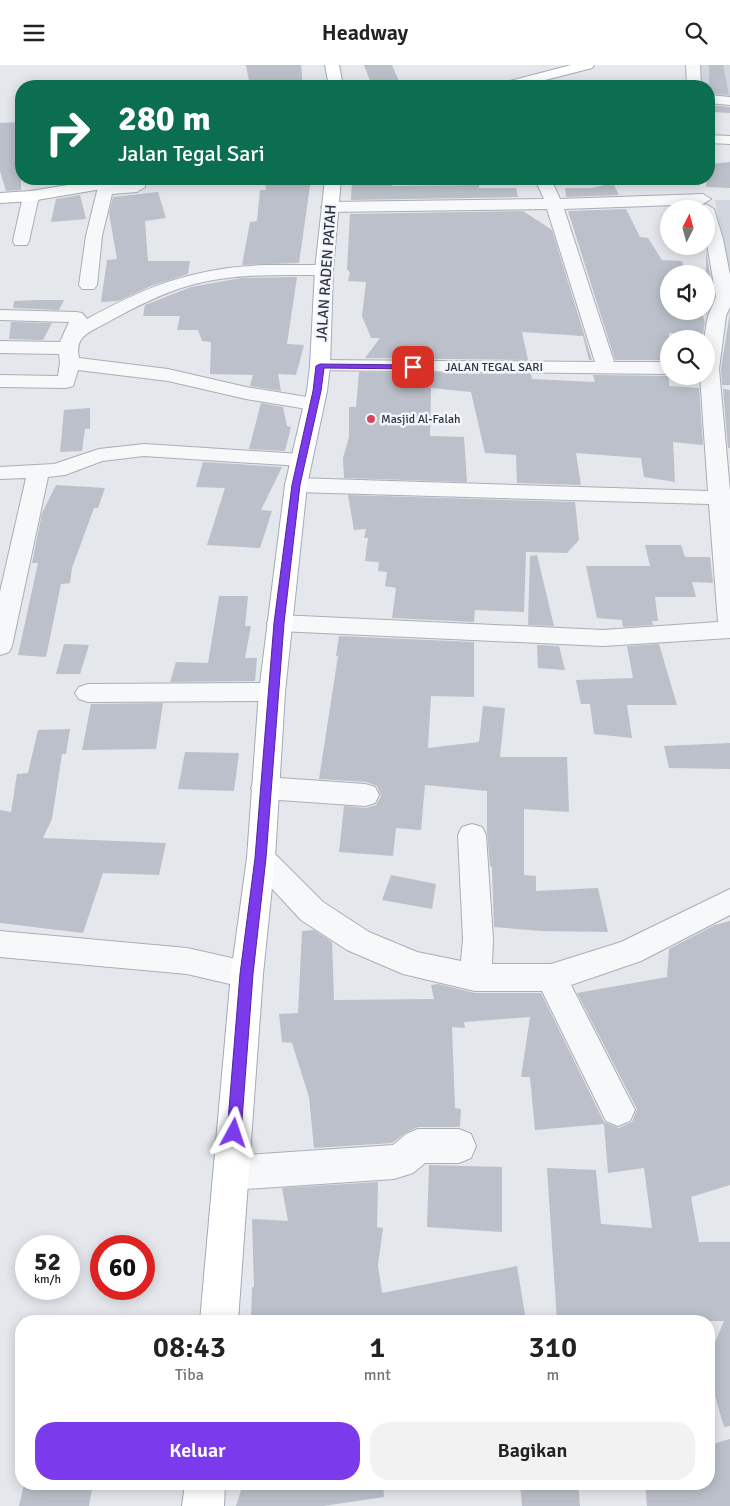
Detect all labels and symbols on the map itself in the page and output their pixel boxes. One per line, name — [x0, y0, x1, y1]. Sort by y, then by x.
north arrow — [660, 200, 715, 255]
street label: JALAN RADEN PATAH — [312, 204, 340, 342]
pin — [392, 346, 434, 388]
street label: JALAN TEGAL SARI — [445, 360, 543, 375]
place label: Masjid Al-Falah — [381, 412, 461, 427]
marker: Masjid Al-Falah — [365, 413, 377, 425]
position arrow — [207, 1106, 259, 1158]
speed limit sign: 60 — [90, 1235, 155, 1300]

